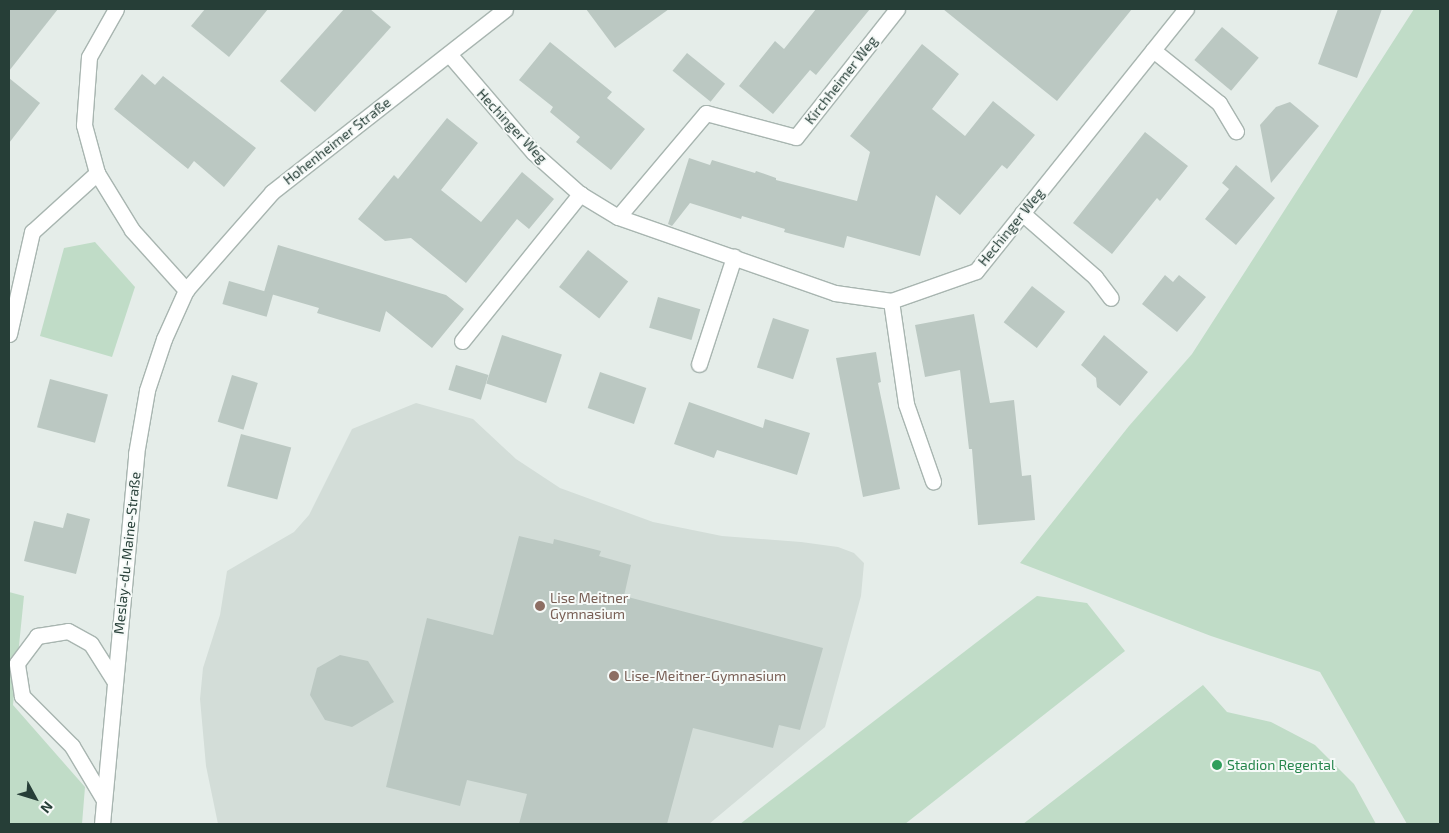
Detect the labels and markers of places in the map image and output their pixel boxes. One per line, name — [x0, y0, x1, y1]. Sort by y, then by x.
place label: Lise Meitner Gymnasium — [550, 590, 628, 622]
marker: Lise Meitner Gymnasium — [534, 600, 546, 612]
place label: Lise-Meitner-Gymnasium — [624, 668, 786, 684]
marker: Lise-Meitner-Gymnasium — [608, 670, 620, 682]
place label: Stadion Regental — [1227, 757, 1335, 773]
marker: Stadion Regental — [1211, 759, 1223, 771]

